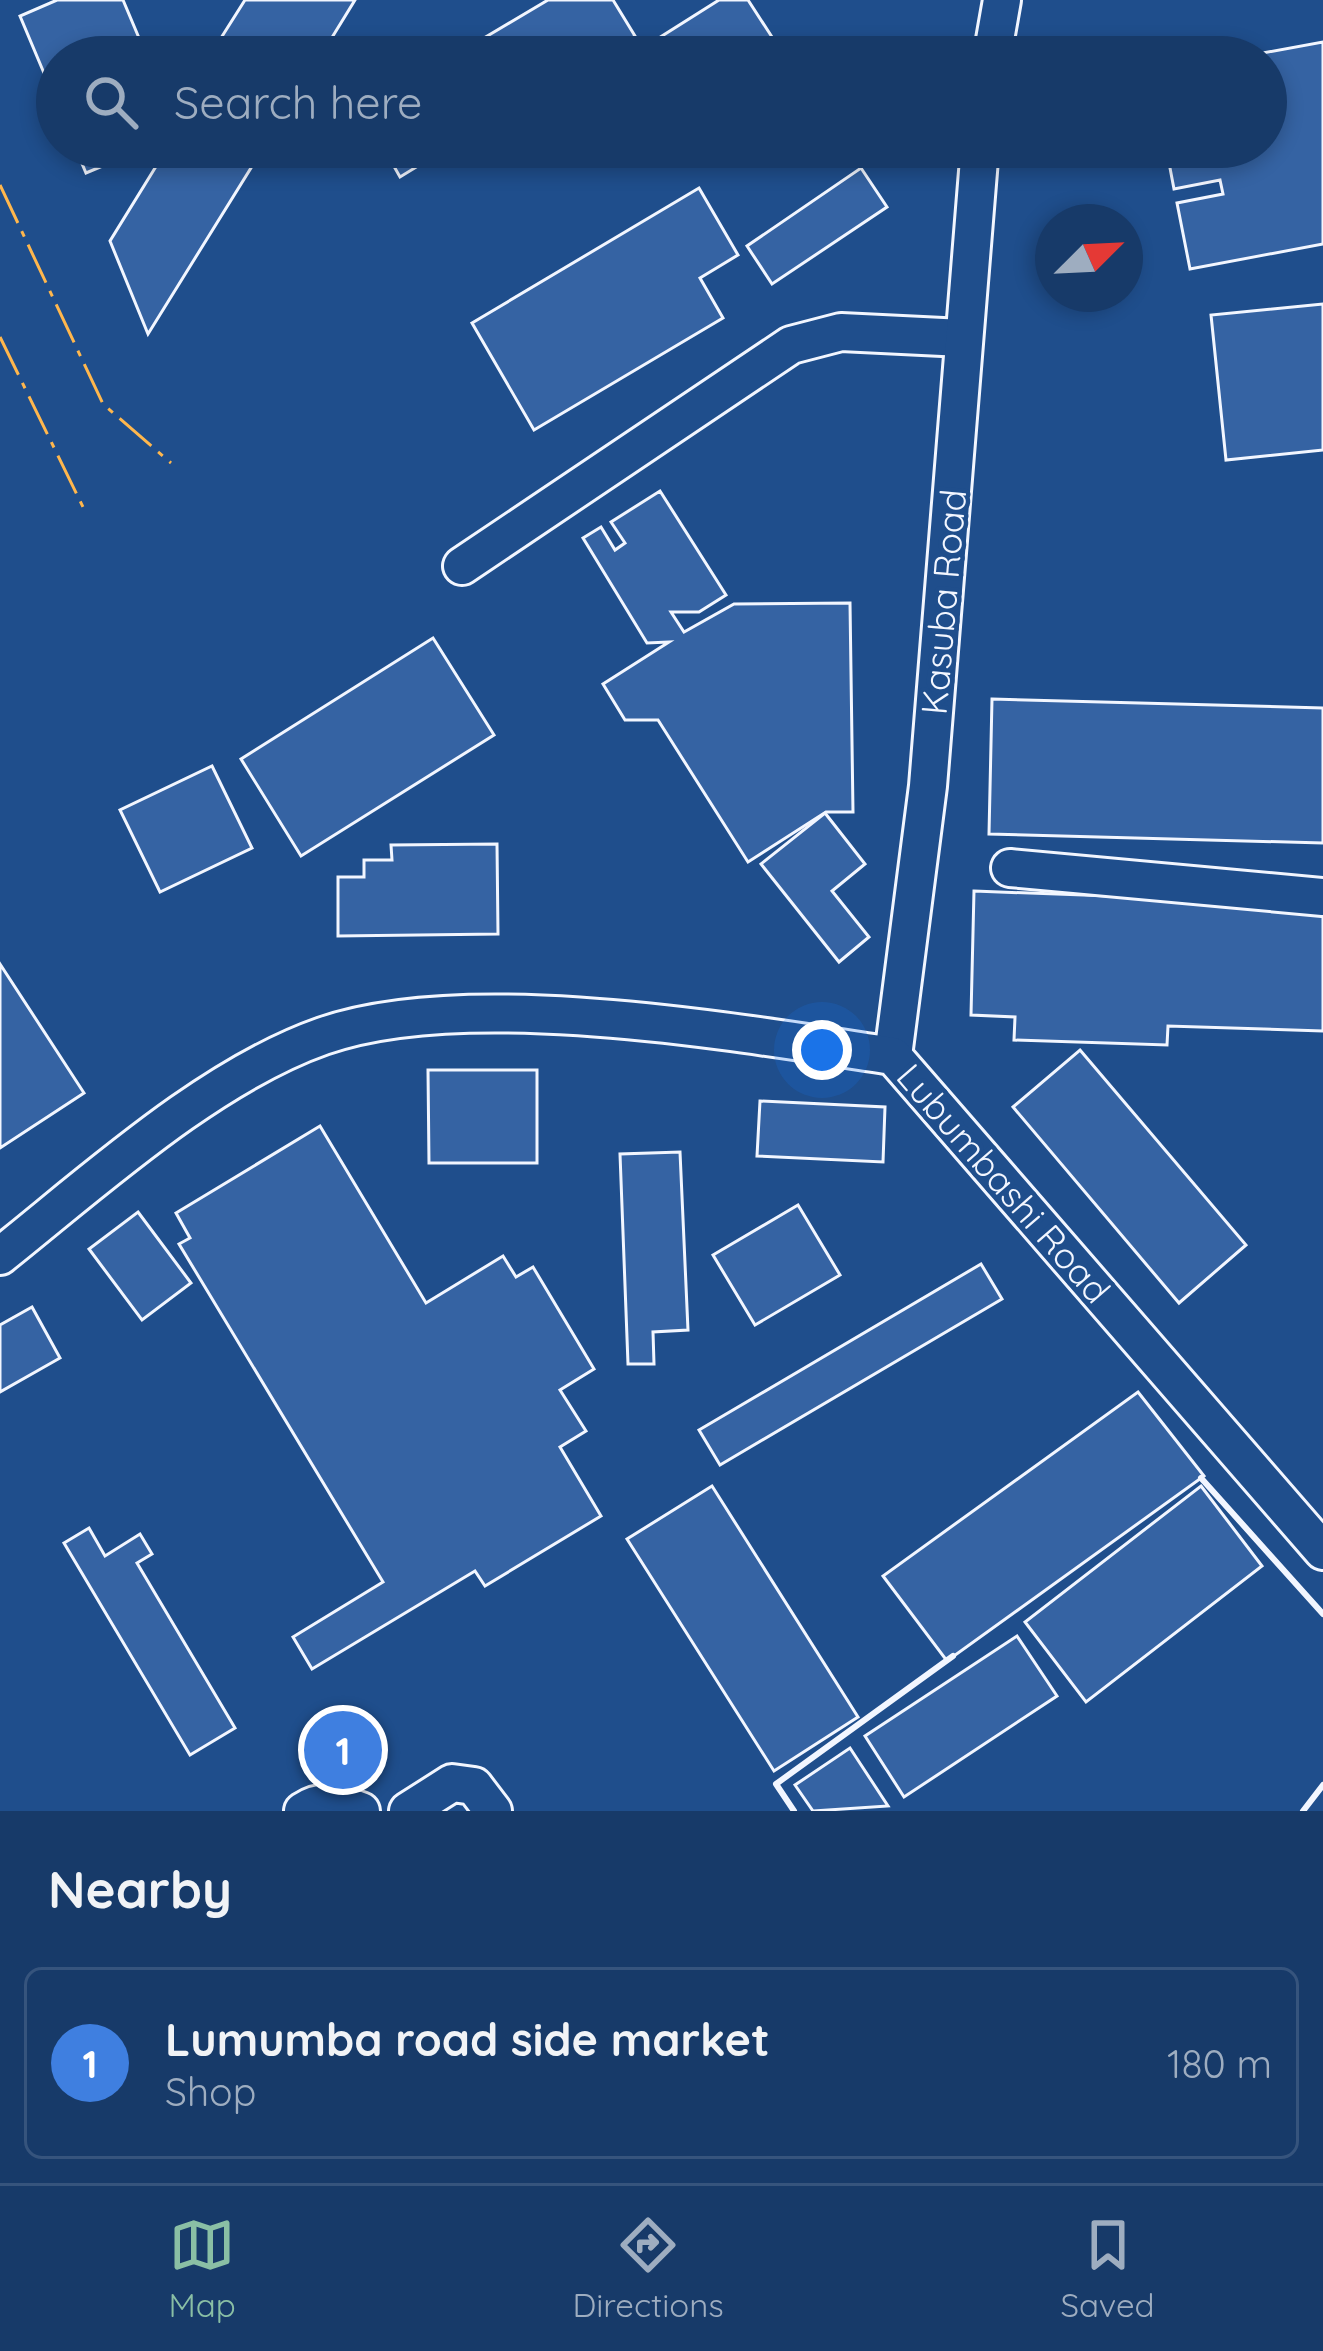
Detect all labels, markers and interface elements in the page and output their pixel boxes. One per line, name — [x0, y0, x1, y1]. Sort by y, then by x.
search box — [36, 36, 1287, 168]
icon: search — [78, 69, 144, 135]
text: Search here — [174, 74, 422, 130]
north arrow — [1035, 204, 1143, 312]
street label: Kasuba Road — [911, 487, 975, 717]
your location — [792, 1020, 852, 1080]
street label: Lubumbashi Road — [888, 1054, 1120, 1312]
pin: 1 — [304, 1705, 382, 1795]
text: Nearby — [48, 1857, 232, 1921]
text: Lumumba road side market — [165, 2011, 770, 2067]
text: 1 — [82, 2039, 98, 2088]
text: 180 m — [1167, 2039, 1272, 2088]
text: Shop — [165, 2067, 256, 2116]
tab: Map — [168, 2212, 236, 2325]
tab: Directions — [572, 2212, 724, 2325]
tab: Saved — [1061, 2212, 1155, 2325]

